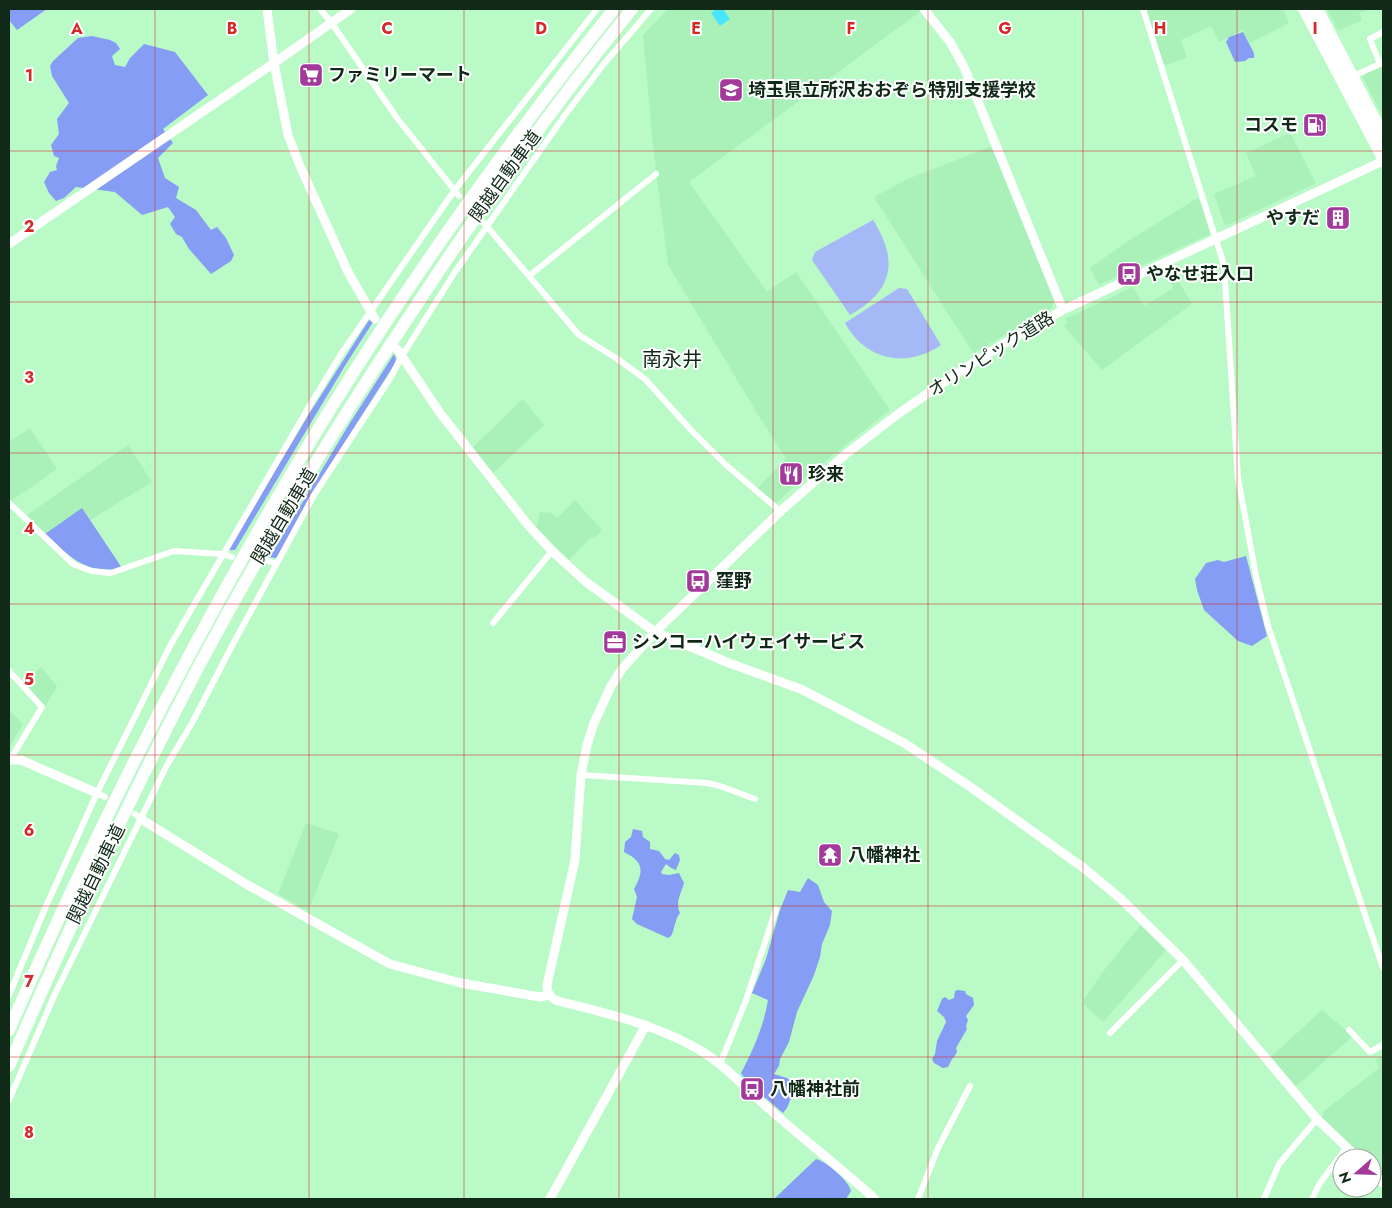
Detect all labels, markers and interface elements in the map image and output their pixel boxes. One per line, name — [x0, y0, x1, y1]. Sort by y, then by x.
text: A — [70, 17, 83, 40]
text: B — [227, 17, 237, 40]
text: C — [381, 17, 393, 40]
text: D — [535, 17, 547, 40]
text: E — [691, 17, 701, 40]
text: F — [847, 17, 855, 40]
text: G — [998, 17, 1012, 40]
text: H — [1154, 17, 1166, 40]
text: I — [1312, 17, 1318, 40]
supermarket icon: ファミリーマート — [298, 62, 324, 88]
place label: ファミリーマート — [328, 62, 472, 88]
text: 1 — [25, 64, 33, 87]
school or university icon: 埼玉県立所沢おおぞら特別支援学校 — [718, 77, 744, 103]
place label: 埼玉県立所沢おおぞら特別支援学校 — [748, 77, 1036, 103]
place label: コスモ — [1244, 112, 1298, 138]
fuel station icon: コスモ — [1302, 112, 1328, 138]
street label: 関越自動車道 — [463, 125, 547, 227]
place label: やすだ — [1266, 205, 1320, 231]
building icon: やすだ — [1325, 205, 1351, 231]
text: 2 — [24, 215, 34, 238]
bus stop icon: やなせ荘入口 — [1116, 261, 1142, 287]
place label: やなせ荘入口 — [1146, 261, 1254, 287]
street label: オリンピック道路 — [923, 305, 1059, 403]
district label: 南永井 — [642, 345, 702, 374]
text: 3 — [24, 366, 34, 389]
restaurant icon: 珍来 — [778, 461, 804, 487]
place label: 珍来 — [808, 461, 844, 487]
street label: 関越自動車道 — [245, 463, 323, 569]
text: 4 — [23, 517, 35, 540]
bus stop icon: 窪野 — [685, 568, 711, 594]
place label: 窪野 — [716, 568, 752, 594]
office icon: シンコーハイウェイサービス — [602, 629, 628, 655]
place label: シンコーハイウェイサービス — [632, 629, 865, 655]
text: 5 — [24, 668, 34, 691]
text: 6 — [24, 819, 34, 842]
street label: 関越自動車道 — [61, 820, 131, 928]
temple icon: 八幡神社 — [817, 842, 843, 868]
place label: 八幡神社 — [848, 842, 920, 868]
text: 7 — [24, 970, 34, 993]
bus stop icon: 八幡神社前 — [739, 1076, 765, 1102]
place label: 八幡神社前 — [770, 1076, 860, 1102]
text: 8 — [24, 1121, 34, 1144]
north arrow — [1332, 1148, 1382, 1198]
text: N — [1333, 1169, 1356, 1186]

